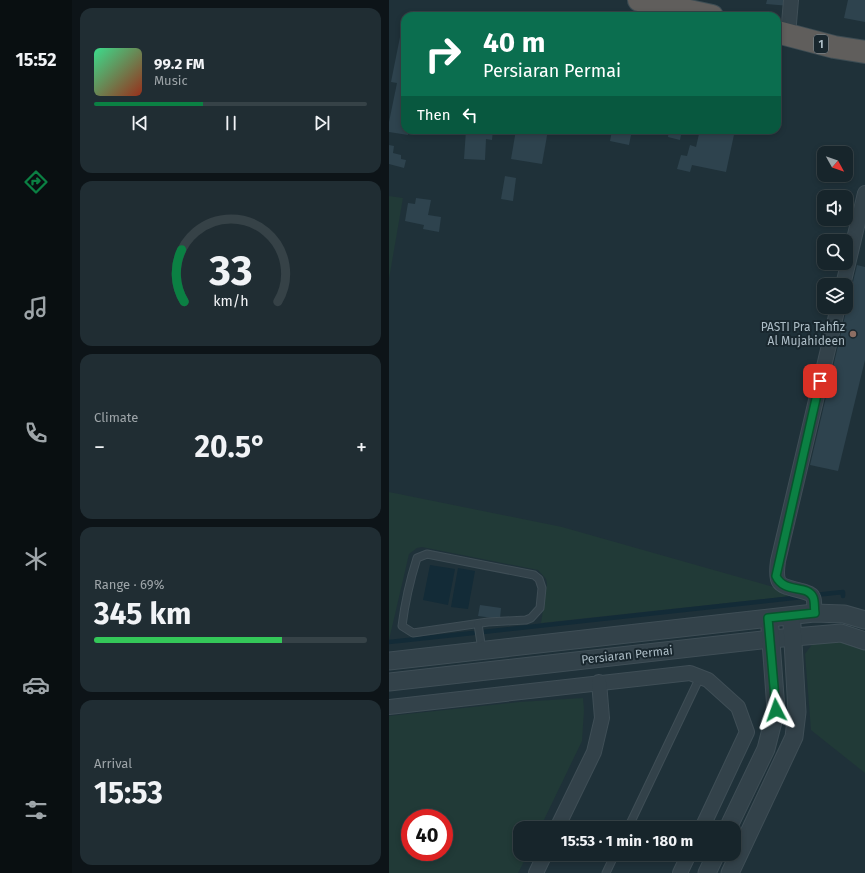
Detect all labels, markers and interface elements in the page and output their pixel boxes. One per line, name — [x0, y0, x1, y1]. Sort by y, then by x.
text: 40 m — [483, 26, 546, 59]
icon: right — [417, 28, 469, 80]
road number: 1 — [814, 35, 828, 53]
text: 15:52 — [15, 49, 57, 71]
text: 99.2 FM — [154, 55, 204, 73]
text: Persiaran Permai — [483, 60, 621, 82]
text: Music — [154, 73, 188, 88]
icon: left — [459, 104, 481, 126]
text: Then — [417, 106, 451, 124]
icon: previous — [129, 112, 151, 134]
icon: pause — [220, 112, 242, 134]
icon: next — [311, 112, 333, 134]
north arrow — [817, 146, 853, 182]
map controls — [817, 146, 853, 314]
icon: directions — [22, 168, 50, 196]
button: sound — [817, 190, 853, 226]
button: search — [817, 234, 853, 270]
text: 33 — [208, 245, 252, 295]
button: layers — [817, 278, 853, 314]
text: km/h — [213, 292, 248, 309]
icon: music — [22, 294, 50, 322]
place label: PASTI Pra Tahfiz Al Mujahideen — [761, 320, 845, 348]
marker: PASTI Pra Tahfiz Al Mujahideen — [848, 329, 858, 339]
pin — [803, 364, 837, 398]
icon: arrive — [809, 370, 831, 392]
text: Climate — [94, 410, 138, 425]
icon: phone — [22, 419, 50, 447]
text: 20.5° — [195, 429, 267, 465]
text: − — [94, 434, 105, 461]
text: + — [356, 434, 367, 461]
icon: climate — [22, 545, 50, 573]
text: Range · 69% — [94, 577, 164, 592]
text: 345 km — [94, 596, 191, 632]
street label: Persiaran Permai — [580, 643, 674, 667]
icon: car — [22, 671, 50, 699]
position arrow — [755, 689, 797, 731]
text: Arrival — [94, 756, 132, 771]
text: 15:53 — [94, 775, 163, 811]
icon: filters — [22, 796, 50, 824]
speed limit sign: 40 — [401, 809, 453, 861]
text: 15:53 · 1 min · 180 m — [561, 832, 693, 850]

